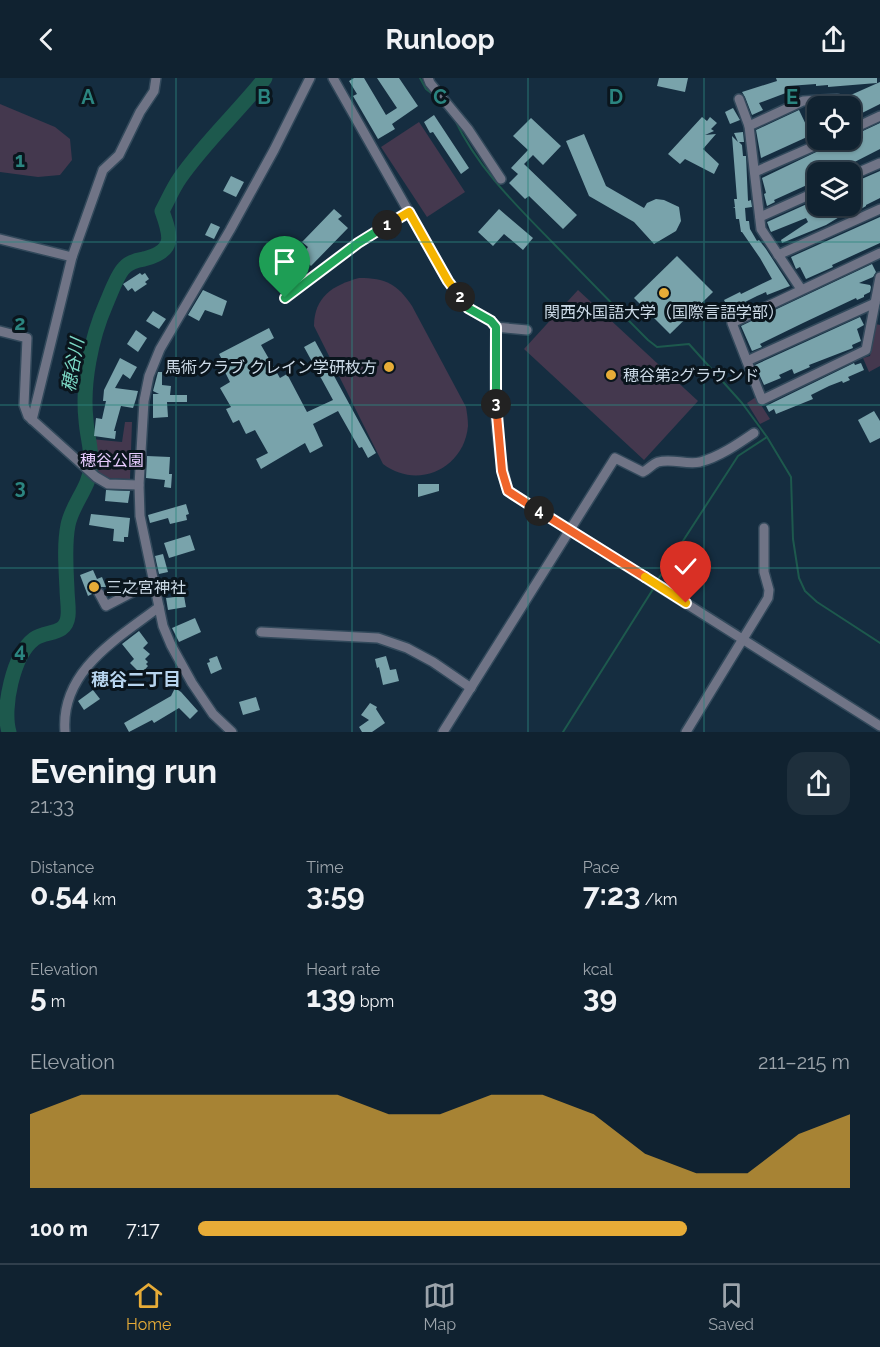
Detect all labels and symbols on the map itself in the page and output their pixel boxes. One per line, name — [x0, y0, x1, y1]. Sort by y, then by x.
text: A — [81, 85, 95, 109]
text: B — [257, 85, 271, 109]
text: C — [433, 85, 447, 109]
text: D — [609, 85, 623, 109]
text: E — [786, 85, 798, 109]
text: 1 — [15, 148, 25, 172]
pin: 1 — [372, 210, 402, 240]
pin — [259, 236, 310, 298]
pin: 2 — [445, 282, 475, 312]
marker: 関西外国語大学（国際言語学部） — [657, 286, 671, 300]
place label: 関西外国語大学（国際言語学部） — [544, 303, 784, 322]
text: 2 — [14, 311, 26, 335]
water label: 穂谷川 — [57, 335, 88, 393]
place label: 馬術クラブ クレイン学研枚方 — [165, 358, 377, 377]
marker: 馬術クラブ クレイン学研枚方 — [382, 360, 396, 374]
place label: 穂谷第2グラウンド — [623, 366, 759, 385]
marker: 穂谷第2グラウンド — [604, 368, 618, 382]
pin: 3 — [481, 389, 511, 419]
park label: 穂谷公園 — [80, 451, 144, 470]
text: 3 — [14, 475, 26, 499]
pin: 4 — [524, 496, 554, 526]
pin — [660, 541, 711, 603]
place label: 三之宮神社 — [106, 578, 186, 597]
marker: 三之宮神社 — [87, 580, 101, 594]
text: 4 — [14, 638, 26, 662]
district label: 穂谷二丁目 — [91, 669, 181, 690]

